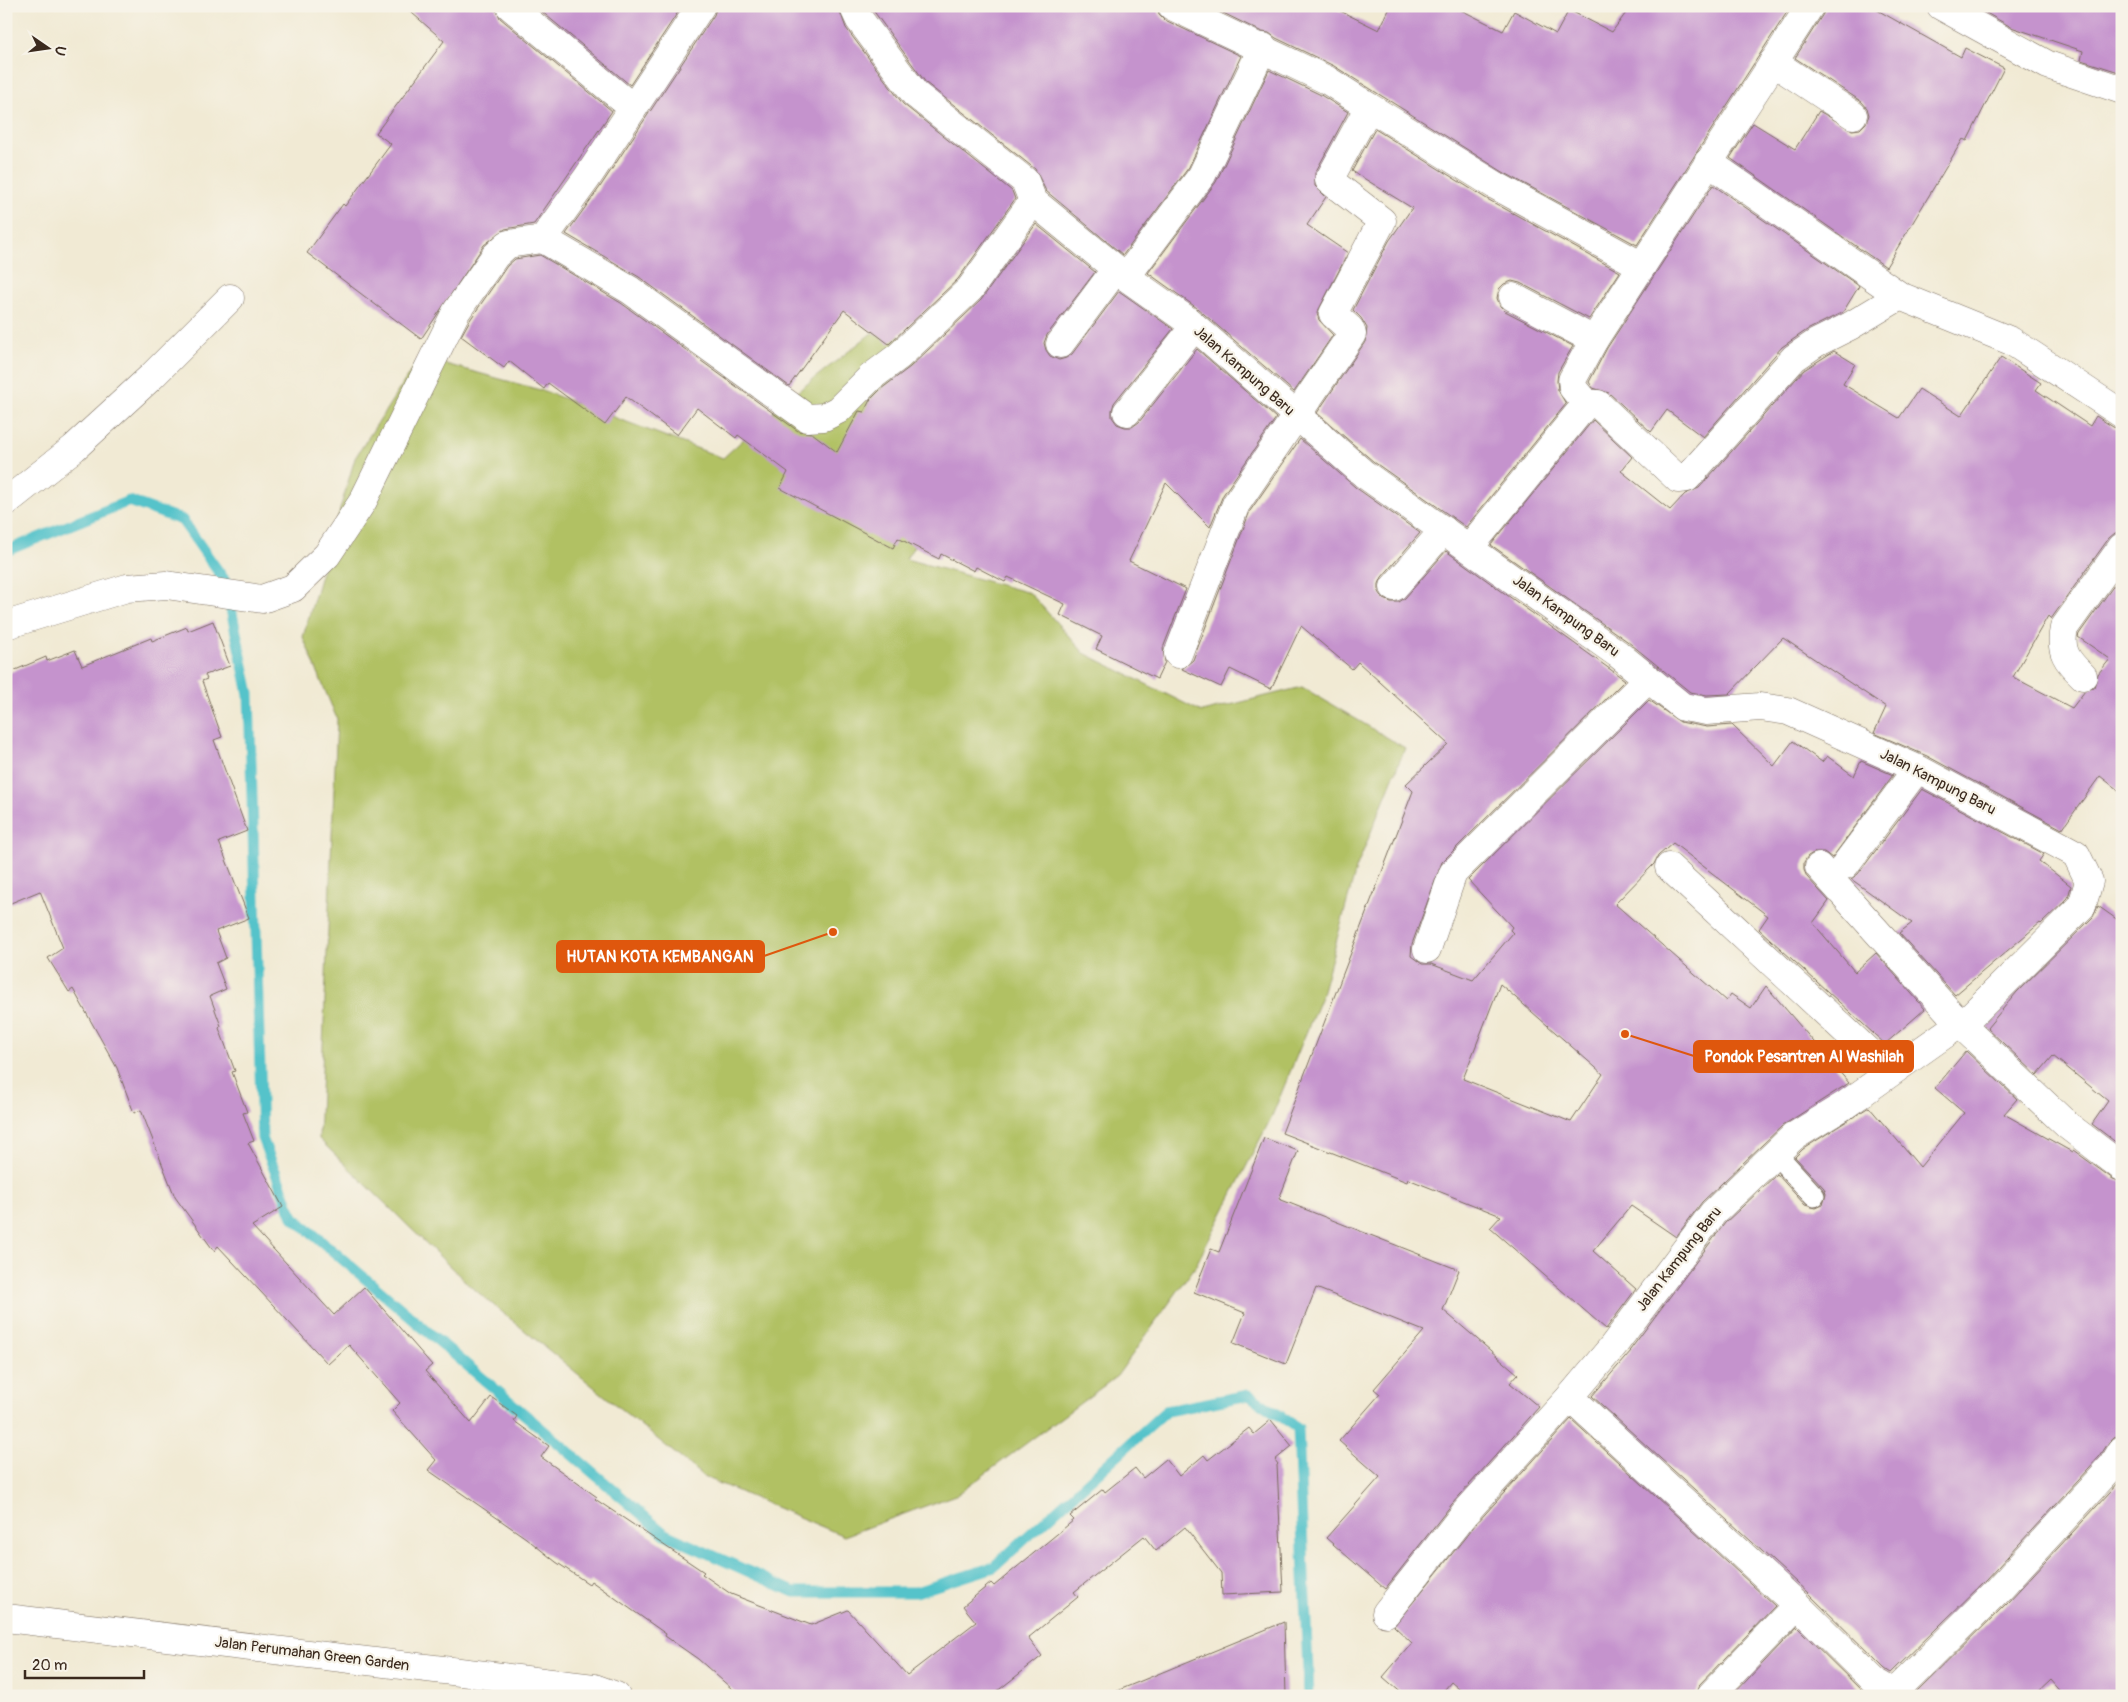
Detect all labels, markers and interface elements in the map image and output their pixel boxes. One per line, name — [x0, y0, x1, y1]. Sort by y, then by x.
north arrow — [22, 22, 72, 72]
text: U — [51, 44, 70, 57]
street label: Jalan Kampung Baru — [1190, 322, 1298, 420]
street label: Jalan Kampung Baru — [1509, 571, 1623, 661]
street label: Jalan Kampung Baru — [1877, 745, 1999, 819]
callout: HUTAN KOTA KEMBANGAN — [557, 941, 764, 972]
text: HUTAN KOTA KEMBANGAN — [566, 947, 754, 967]
callout: Pondok Pesantren Al Washilah — [1694, 1041, 1913, 1072]
text: Pondok Pesantren Al Washilah — [1704, 1047, 1904, 1067]
street label: Jalan Kampung Baru — [1632, 1203, 1726, 1315]
street label: Jalan Perumahan Green Garden — [214, 1633, 410, 1675]
scale bar — [25, 1647, 144, 1679]
text: 20 m — [32, 1656, 67, 1675]

